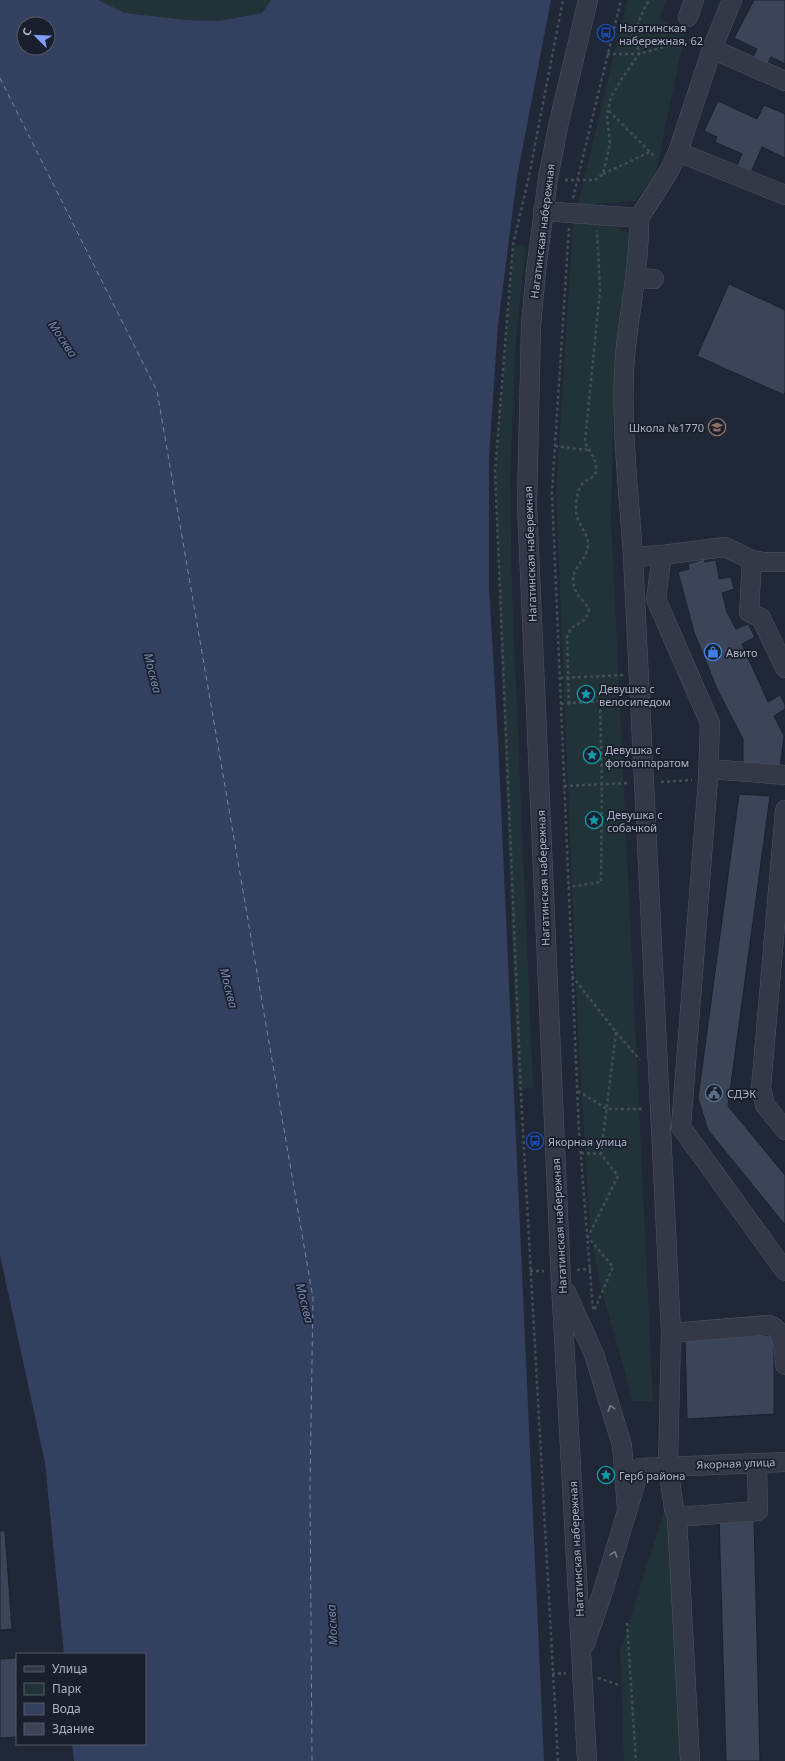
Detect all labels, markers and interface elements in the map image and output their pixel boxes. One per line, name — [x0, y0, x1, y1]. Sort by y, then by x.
north arrow — [16, 16, 56, 56]
place label: Нагатинская набережная, 62 — [619, 20, 703, 48]
bus stop icon: Нагатинская набережная, 62 — [596, 23, 616, 43]
text: С — [18, 25, 35, 38]
street label: Нагатинская набережная — [526, 163, 558, 299]
water label: Москва — [44, 317, 82, 361]
school or university icon: Школа №1770 — [707, 417, 727, 437]
place label: Школа №1770 — [629, 420, 704, 435]
street label: Нагатинская набережная — [520, 486, 540, 622]
shop icon: Авито — [703, 642, 723, 662]
place label: Авито — [726, 645, 758, 660]
water label: Москва — [140, 651, 166, 695]
place label: Девушка с велосипедом — [599, 681, 671, 709]
place icon: Девушка с велосипедом — [576, 684, 596, 704]
place label: Девушка с фотоаппаратом — [605, 742, 689, 770]
place icon: Девушка с фотоаппаратом — [582, 745, 602, 765]
place label: Девушка с собачкой — [607, 807, 663, 835]
street label: Нагатинская набережная — [533, 810, 553, 946]
place icon: Девушка с собачкой — [584, 810, 604, 830]
water label: Москва — [216, 966, 242, 1010]
public building icon: СДЭК — [704, 1083, 724, 1103]
place label: СДЭК — [727, 1086, 756, 1101]
bus stop icon: Якорная улица — [525, 1131, 545, 1151]
place label: Якорная улица — [548, 1134, 627, 1149]
street label: Нагатинская набережная — [548, 1158, 570, 1294]
water label: Москва — [292, 1281, 318, 1325]
one-way arrow — [607, 1405, 616, 1412]
street label: Якорная улица — [696, 1454, 776, 1472]
place icon: Герб района — [596, 1465, 616, 1485]
place label: Герб района — [619, 1468, 685, 1483]
street label: Нагатинская набережная — [565, 1481, 587, 1617]
one-way arrow — [609, 1550, 618, 1557]
water label: Москва — [322, 1604, 342, 1646]
legend — [16, 1653, 146, 1745]
text: Улица — [52, 1660, 87, 1677]
text: Парк — [52, 1680, 82, 1697]
text: Вода — [52, 1700, 81, 1717]
text: Здание — [52, 1720, 95, 1737]

